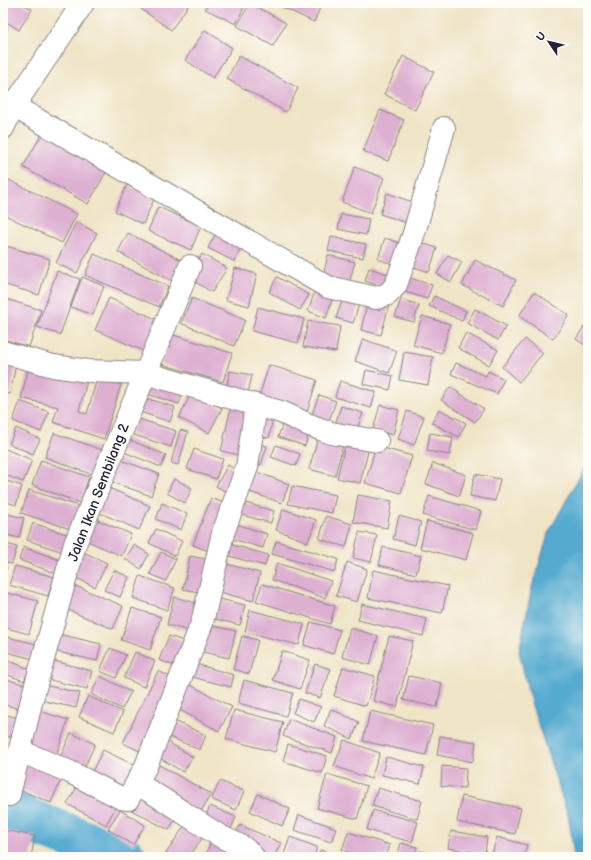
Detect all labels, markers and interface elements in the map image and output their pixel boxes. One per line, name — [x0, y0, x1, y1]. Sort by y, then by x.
north arrow — [529, 22, 569, 62]
text: U — [534, 29, 549, 43]
street label: Jalan Ikan Sembilang 2 — [64, 420, 133, 564]

